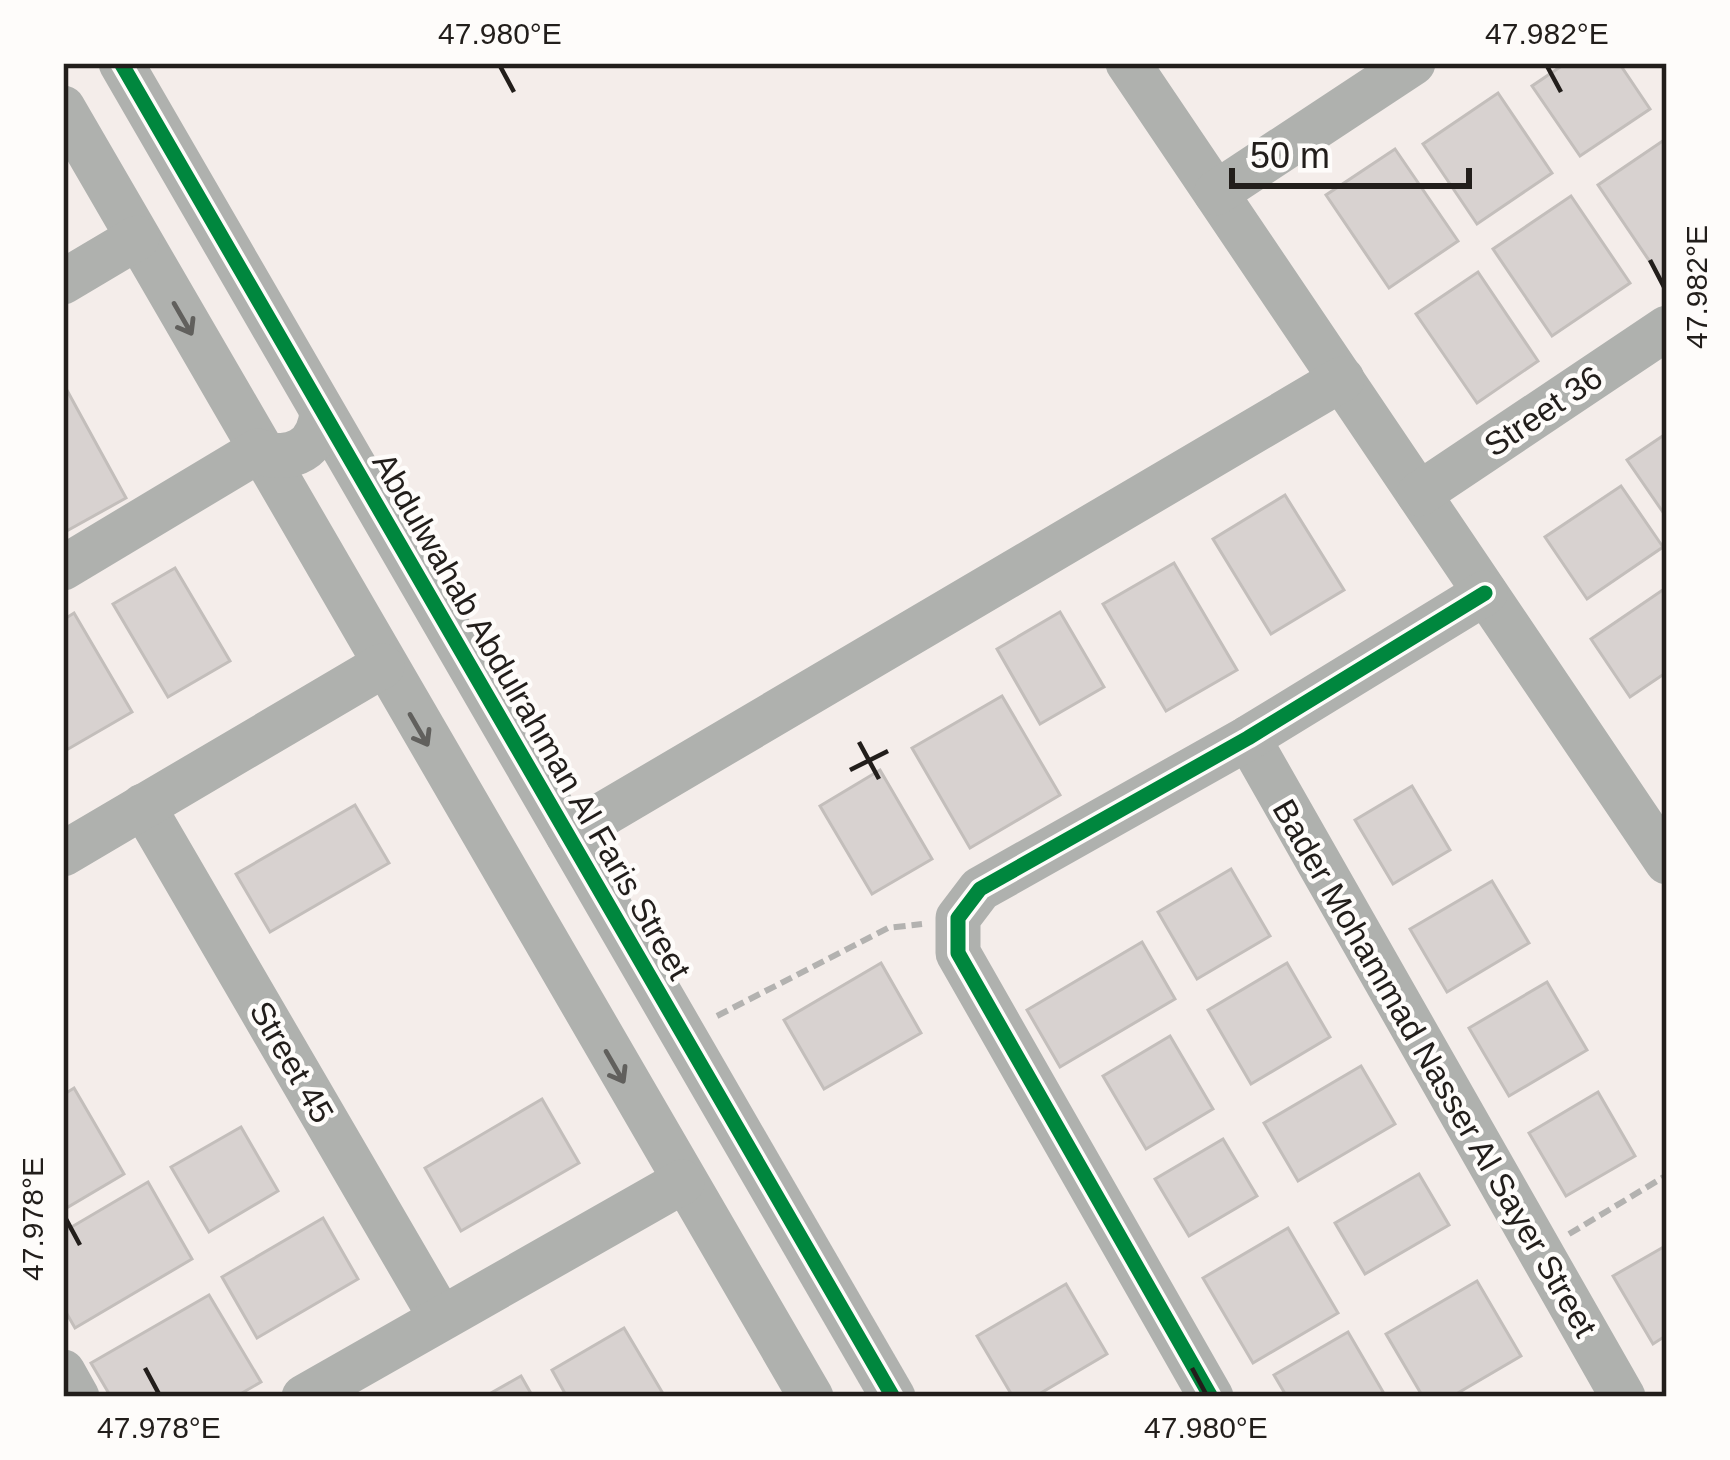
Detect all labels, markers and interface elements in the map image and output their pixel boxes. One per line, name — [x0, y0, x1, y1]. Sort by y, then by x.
text: 47.980°E — [438, 17, 562, 50]
text: 47.982°E — [1485, 17, 1609, 50]
scale bar — [1232, 114, 1469, 188]
text: 50 m — [1250, 135, 1330, 176]
text: 47.982°E — [1680, 225, 1713, 349]
one-way arrow — [172, 301, 196, 336]
street label: Street 36 — [1477, 358, 1609, 464]
street label: Abdulwahab Abdulrahman Al Faris Street — [366, 446, 698, 986]
one-way arrow — [408, 712, 432, 747]
street label: Bader Mohammad Nasser Al Sayer Street — [1265, 793, 1605, 1343]
street label: Street 45 — [242, 995, 342, 1129]
one-way arrow — [604, 1049, 628, 1084]
text: 47.978°E — [16, 1157, 49, 1281]
text: 47.978°E — [97, 1411, 221, 1444]
text: 47.980°E — [1144, 1411, 1268, 1444]

